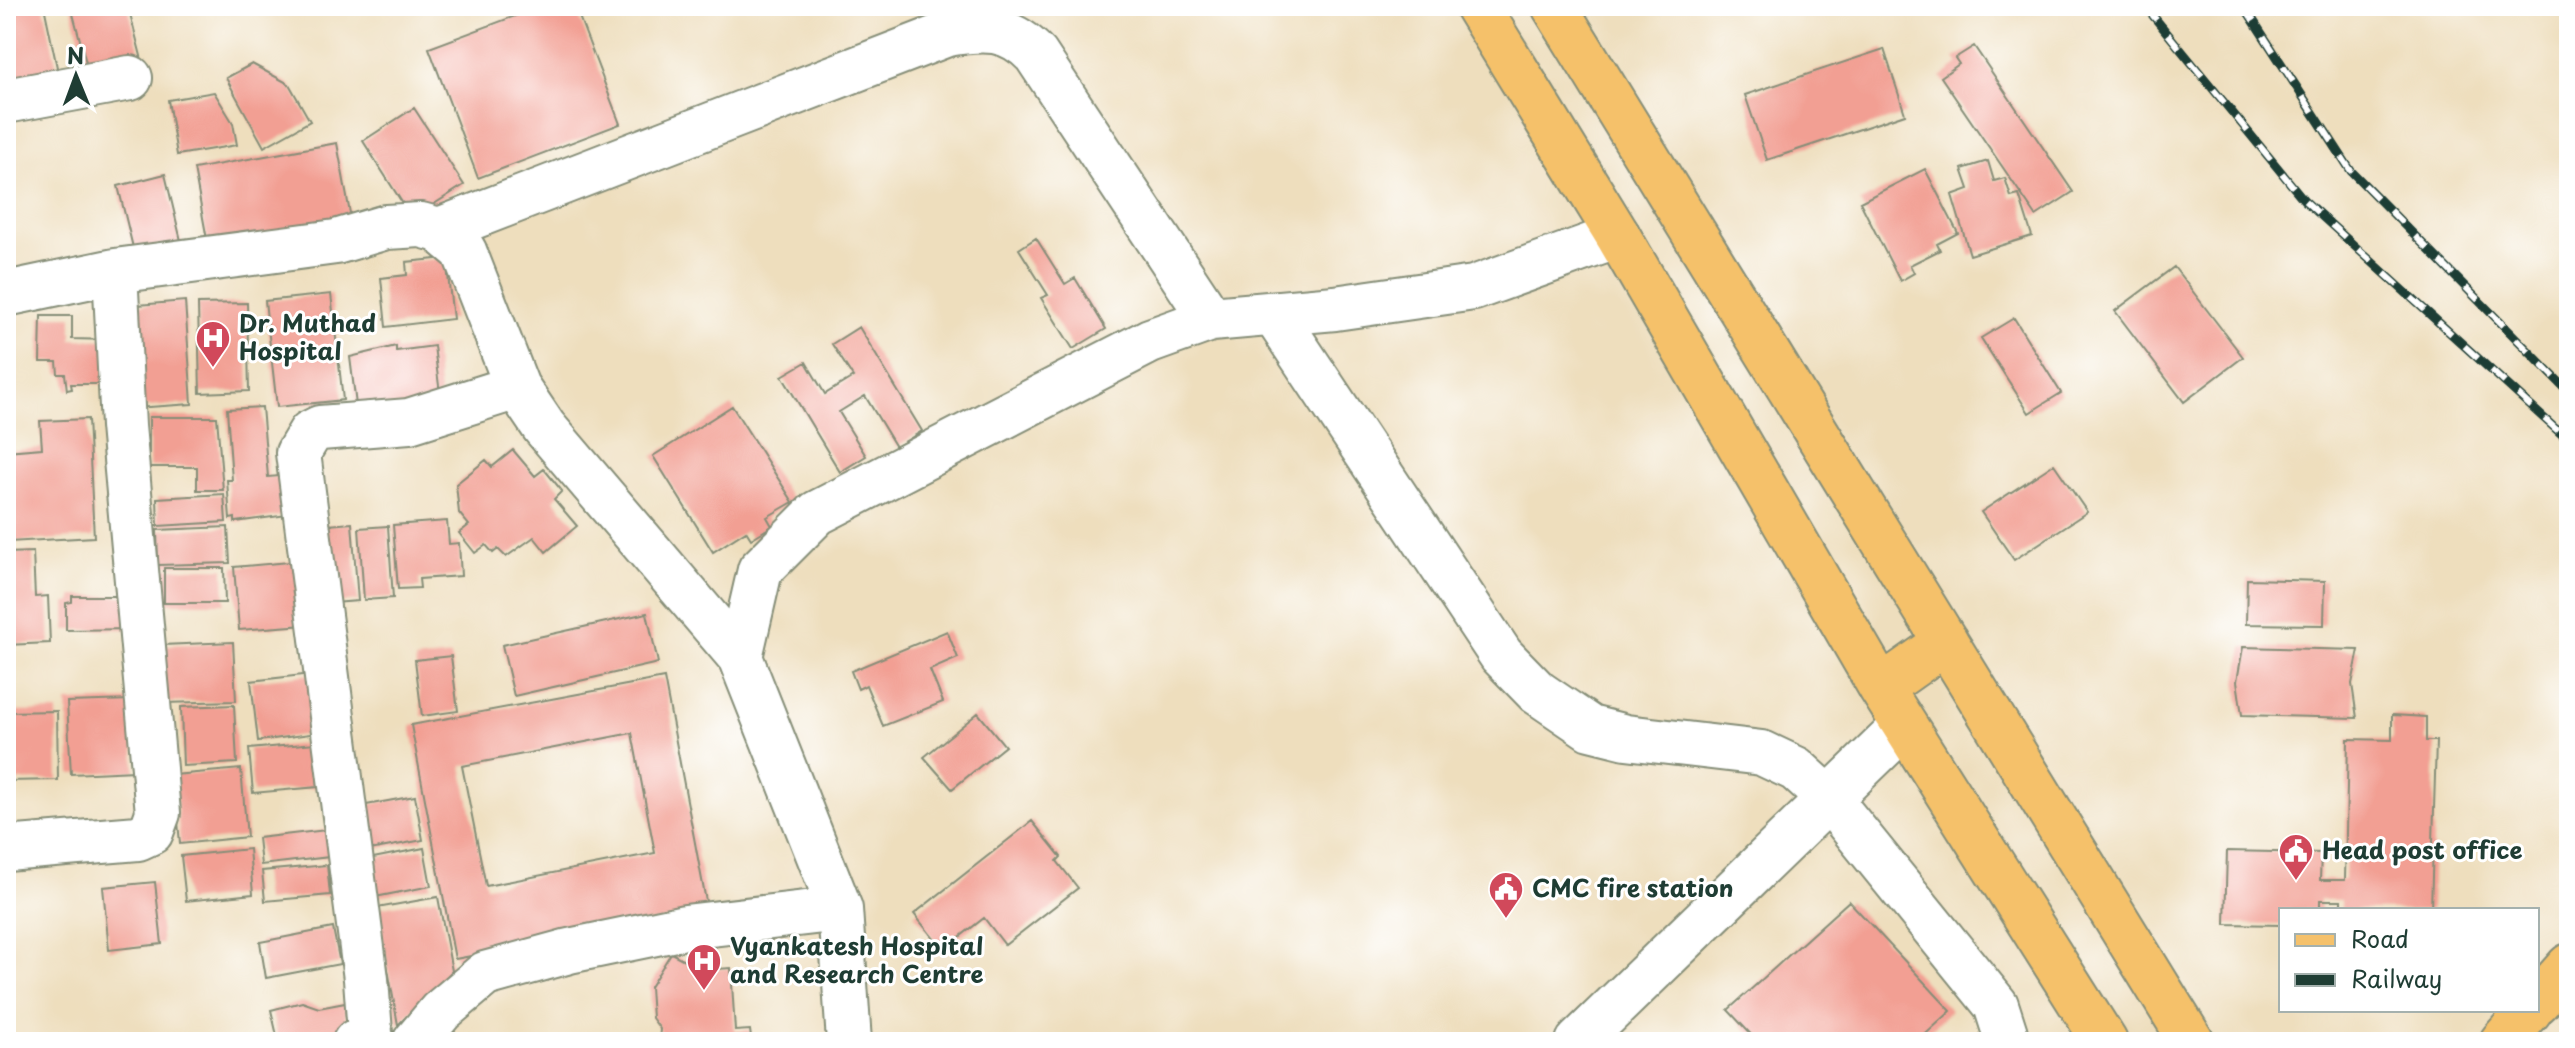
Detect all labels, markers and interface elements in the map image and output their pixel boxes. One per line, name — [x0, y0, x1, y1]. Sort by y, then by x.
north arrow — [36, 36, 116, 116]
text: N — [67, 38, 85, 71]
place label: Dr. Muthad Hospital — [239, 304, 376, 368]
hospital icon: Dr. Muthad Hospital — [194, 319, 232, 369]
place label: Head post office — [2322, 831, 2523, 867]
public building icon: Head post office — [2277, 832, 2315, 882]
place label: CMC fire station — [1532, 869, 1733, 905]
public building icon: CMC fire station — [1487, 870, 1525, 920]
legend — [2279, 908, 2539, 1012]
text: Road — [2351, 920, 2409, 956]
place label: Vyankatesh Hospital and Research Centre — [730, 927, 984, 991]
hospital icon: Vyankatesh Hospital and Research Centre — [685, 942, 723, 992]
text: Railway — [2351, 960, 2442, 996]

